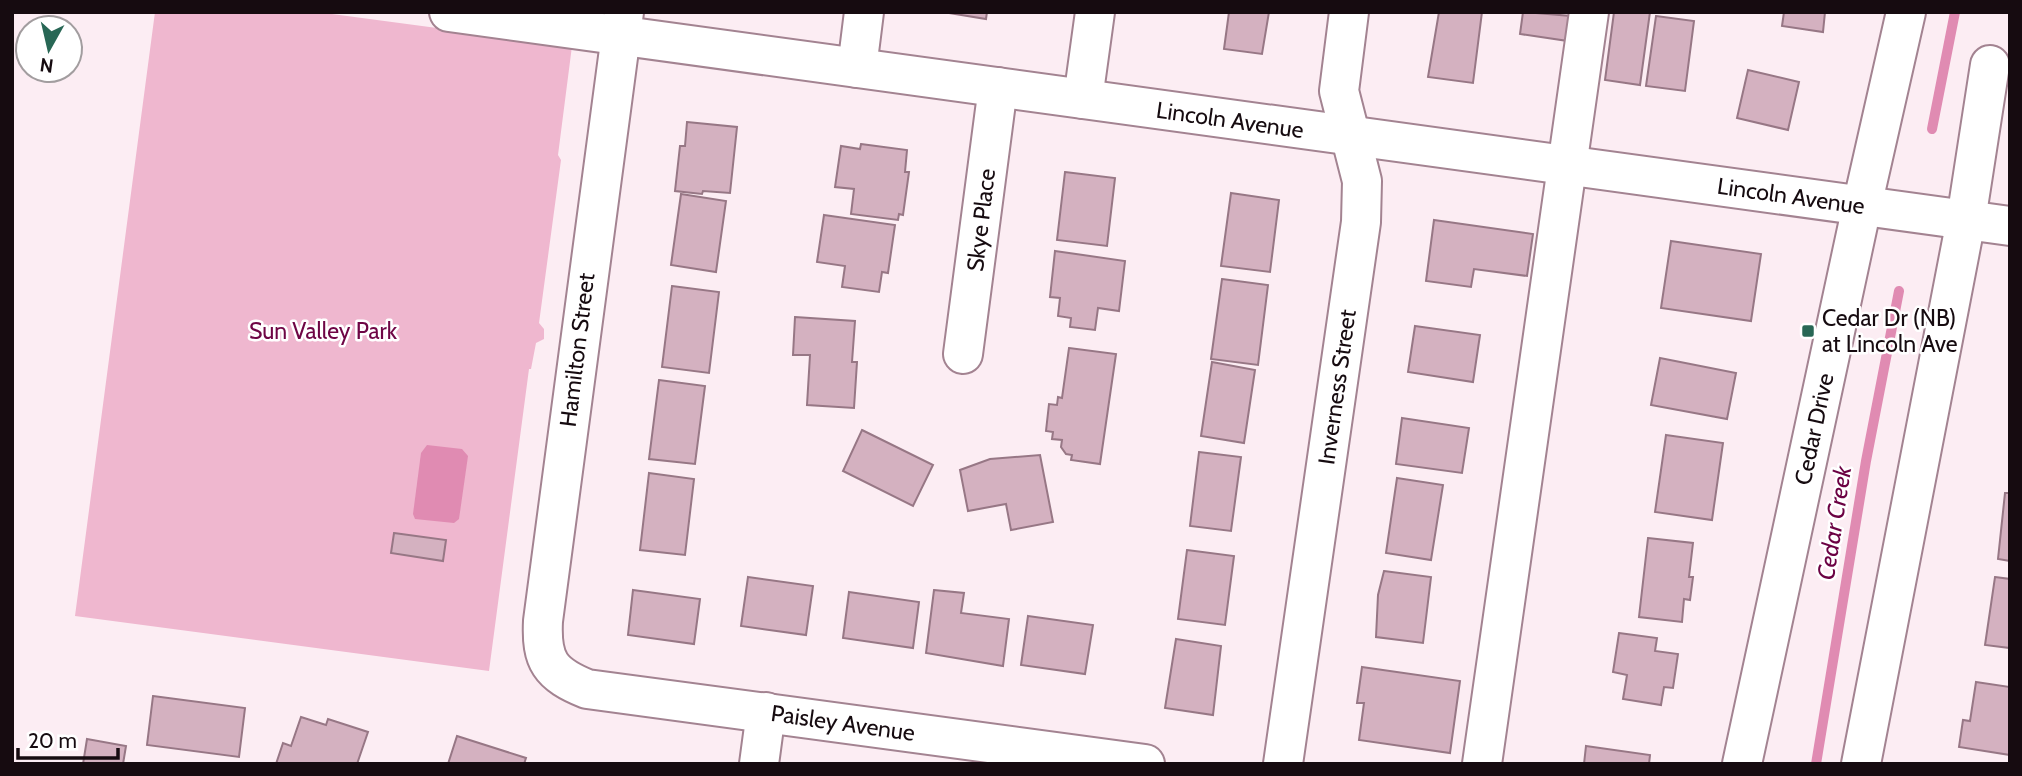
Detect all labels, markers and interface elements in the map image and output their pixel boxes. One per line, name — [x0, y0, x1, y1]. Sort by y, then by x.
north arrow — [14, 14, 84, 84]
text: N — [38, 53, 55, 78]
street label: Lincoln Avenue — [1154, 96, 1306, 144]
street label: Skye Place — [961, 167, 1001, 273]
street label: Lincoln Avenue — [1715, 172, 1867, 220]
street label: Hamilton Street — [554, 271, 600, 429]
place label: Cedar Dr (NB) at Lincoln Ave — [1822, 304, 1958, 358]
street label: Inverness Street — [1312, 307, 1362, 466]
park label: Sun Valley Park — [249, 317, 398, 345]
marker: Cedar Dr (NB) at Lincoln Ave — [1800, 323, 1816, 339]
street label: Cedar Drive — [1789, 370, 1840, 487]
water label: Cedar Creek — [1811, 463, 1857, 582]
street label: Paisley Avenue — [769, 699, 917, 747]
scale bar — [18, 716, 117, 760]
text: 20 m — [28, 728, 77, 753]

